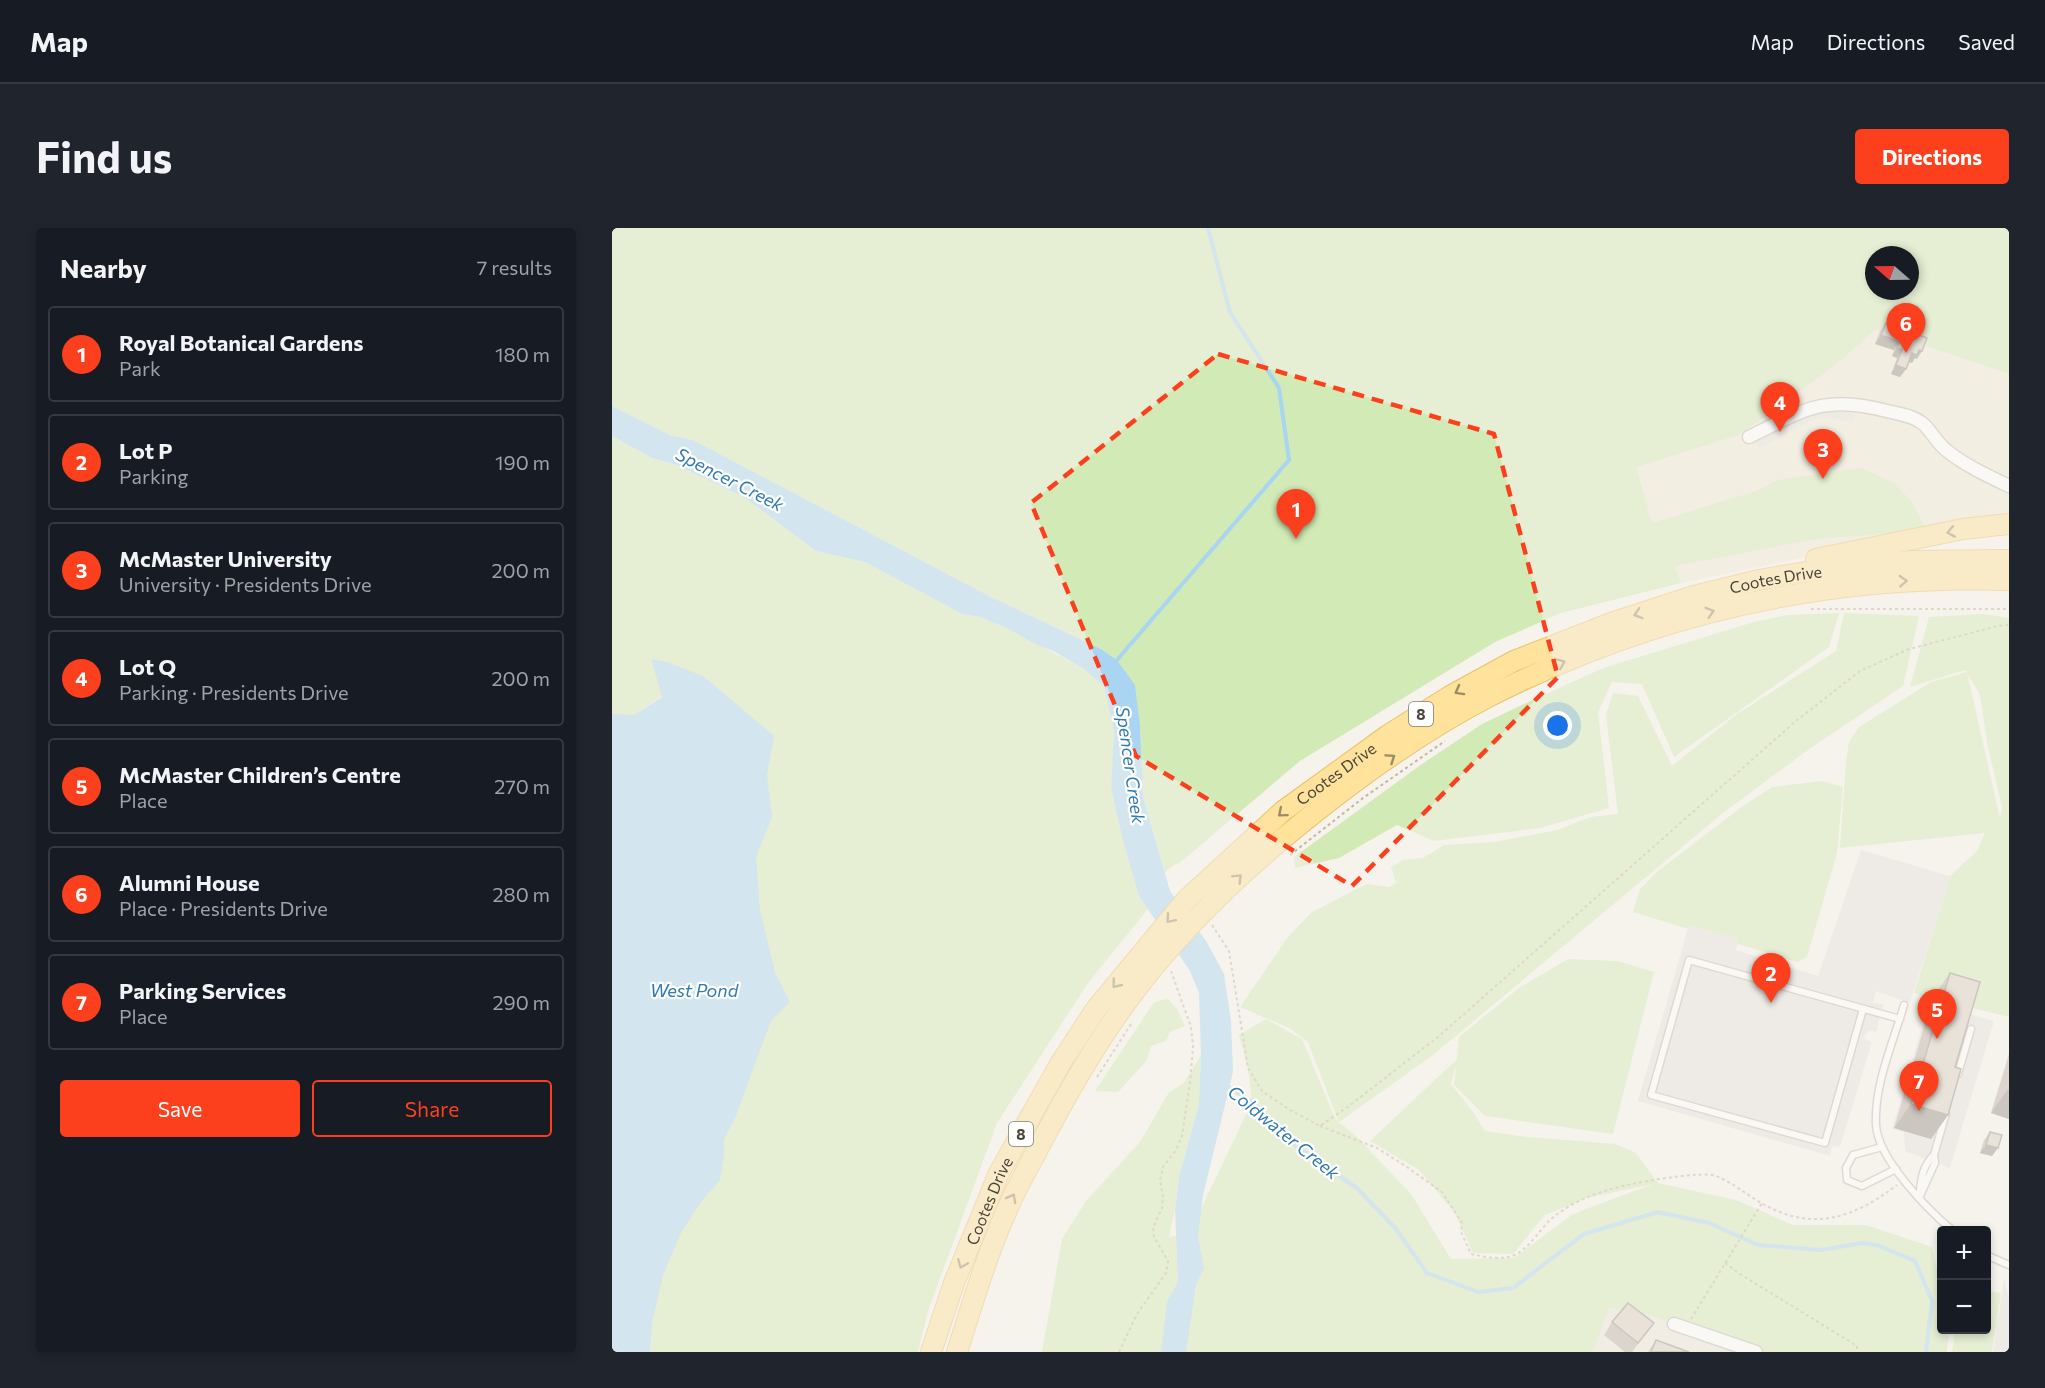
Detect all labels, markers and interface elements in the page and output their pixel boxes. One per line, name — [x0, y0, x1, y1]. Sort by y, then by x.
text: Map — [30, 24, 88, 58]
text: Map — [1751, 29, 1794, 54]
text: Directions — [1827, 29, 1925, 54]
text: Saved — [1958, 29, 2015, 54]
button: Directions — [1855, 129, 2009, 184]
text: Find us — [36, 130, 172, 182]
north arrow — [1865, 246, 1919, 300]
text: Nearby — [60, 252, 147, 283]
text: 7 results — [477, 255, 552, 279]
pin: 6 — [1886, 304, 1926, 353]
text: Royal Botanical Gardens — [119, 329, 363, 356]
text: 1 — [77, 342, 86, 366]
text: 180 m — [495, 342, 550, 366]
text: Park — [119, 356, 161, 380]
pin: 4 — [1760, 382, 1800, 432]
pin: 3 — [1804, 430, 1842, 479]
text: Lot P — [119, 437, 173, 464]
water label: Spencer Creek — [672, 442, 789, 516]
text: 2 — [76, 450, 87, 474]
text: 190 m — [495, 450, 550, 474]
text: Parking — [119, 464, 188, 488]
pin: 1 — [1276, 490, 1316, 539]
one-way arrow — [1946, 524, 1956, 537]
text: McMaster University — [119, 545, 332, 572]
text: 3 — [76, 558, 87, 582]
text: 200 m — [492, 558, 550, 582]
street label: Cootes Drive — [1727, 561, 1823, 596]
text: University · Presidents Drive — [119, 572, 371, 596]
one-way arrow — [1898, 575, 1907, 588]
one-way arrow — [1633, 607, 1644, 620]
one-way arrow — [1704, 607, 1715, 619]
text: Lot Q — [119, 653, 176, 680]
one-way arrow — [1555, 658, 1566, 670]
text: 4 — [75, 666, 88, 690]
text: 200 m — [492, 666, 550, 690]
text: Parking · Presidents Drive — [119, 680, 349, 704]
one-way arrow — [1455, 684, 1465, 695]
road number: 8 — [1409, 702, 1433, 726]
water label: Spencer Creek — [1112, 705, 1150, 826]
your location — [1543, 711, 1572, 740]
street label: Cootes Drive — [1292, 738, 1379, 808]
one-way arrow — [1385, 753, 1395, 765]
text: McMaster Children’s Centre — [119, 761, 401, 788]
text: 5 — [76, 774, 87, 798]
text: 270 m — [494, 774, 550, 798]
text: Place — [119, 788, 168, 812]
one-way arrow — [1277, 806, 1288, 817]
text: Alumni House — [119, 869, 260, 896]
one-way arrow — [1231, 875, 1242, 886]
text: 6 — [75, 882, 88, 906]
text: 280 m — [492, 882, 550, 906]
text: Place · Presidents Drive — [119, 896, 328, 920]
one-way arrow — [1166, 912, 1177, 923]
pin: 2 — [1752, 954, 1790, 1003]
text: Parking Services — [119, 977, 286, 1004]
one-way arrow — [1112, 977, 1123, 988]
water label: West Pond — [650, 979, 739, 1001]
text: 7 — [76, 990, 87, 1014]
text: 290 m — [492, 990, 550, 1014]
pin: 5 — [1918, 990, 1956, 1039]
text: Place — [119, 1004, 168, 1028]
pin: 7 — [1900, 1062, 1938, 1111]
button: Save — [60, 1080, 300, 1137]
button: Share — [312, 1080, 552, 1137]
water label: Coldwater Creek — [1224, 1080, 1345, 1184]
road number: 8 — [1009, 1122, 1033, 1146]
street label: Cootes Drive — [961, 1153, 1016, 1247]
one-way arrow — [1005, 1194, 1016, 1205]
map controls — [1937, 1226, 1991, 1334]
button: + — [1937, 1226, 1991, 1280]
one-way arrow — [957, 1258, 969, 1269]
button: − — [1937, 1280, 1991, 1334]

